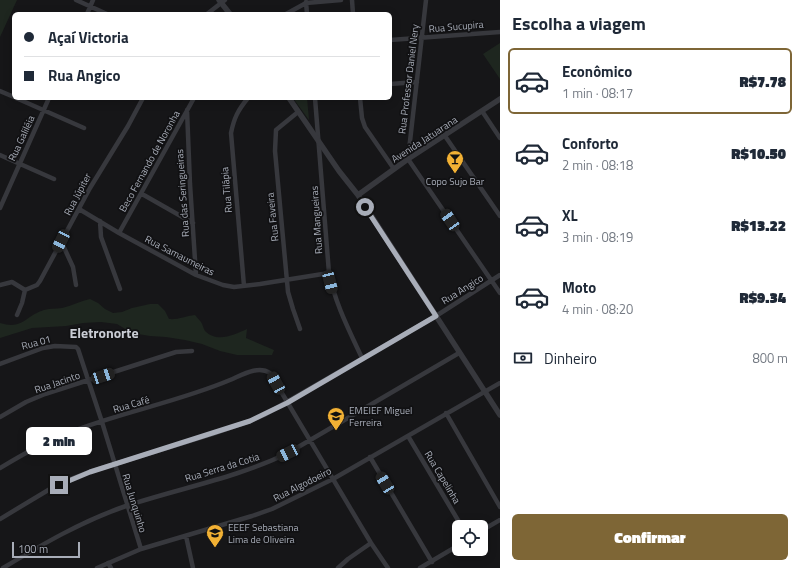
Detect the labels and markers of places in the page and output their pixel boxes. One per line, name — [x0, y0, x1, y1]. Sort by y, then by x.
bar icon: Copo Sujo Bar — [445, 149, 465, 174]
place label: Copo Sujo Bar — [426, 174, 485, 189]
place label: EMEIEF Miguel Ferreira — [349, 403, 412, 430]
school or university icon: EMEIEF Miguel Ferreira — [326, 406, 346, 431]
place label: EEEF Sebastiana Lima de Oliveira — [228, 520, 299, 547]
school or university icon: EEEF Sebastiana Lima de Oliveira — [205, 523, 225, 548]

